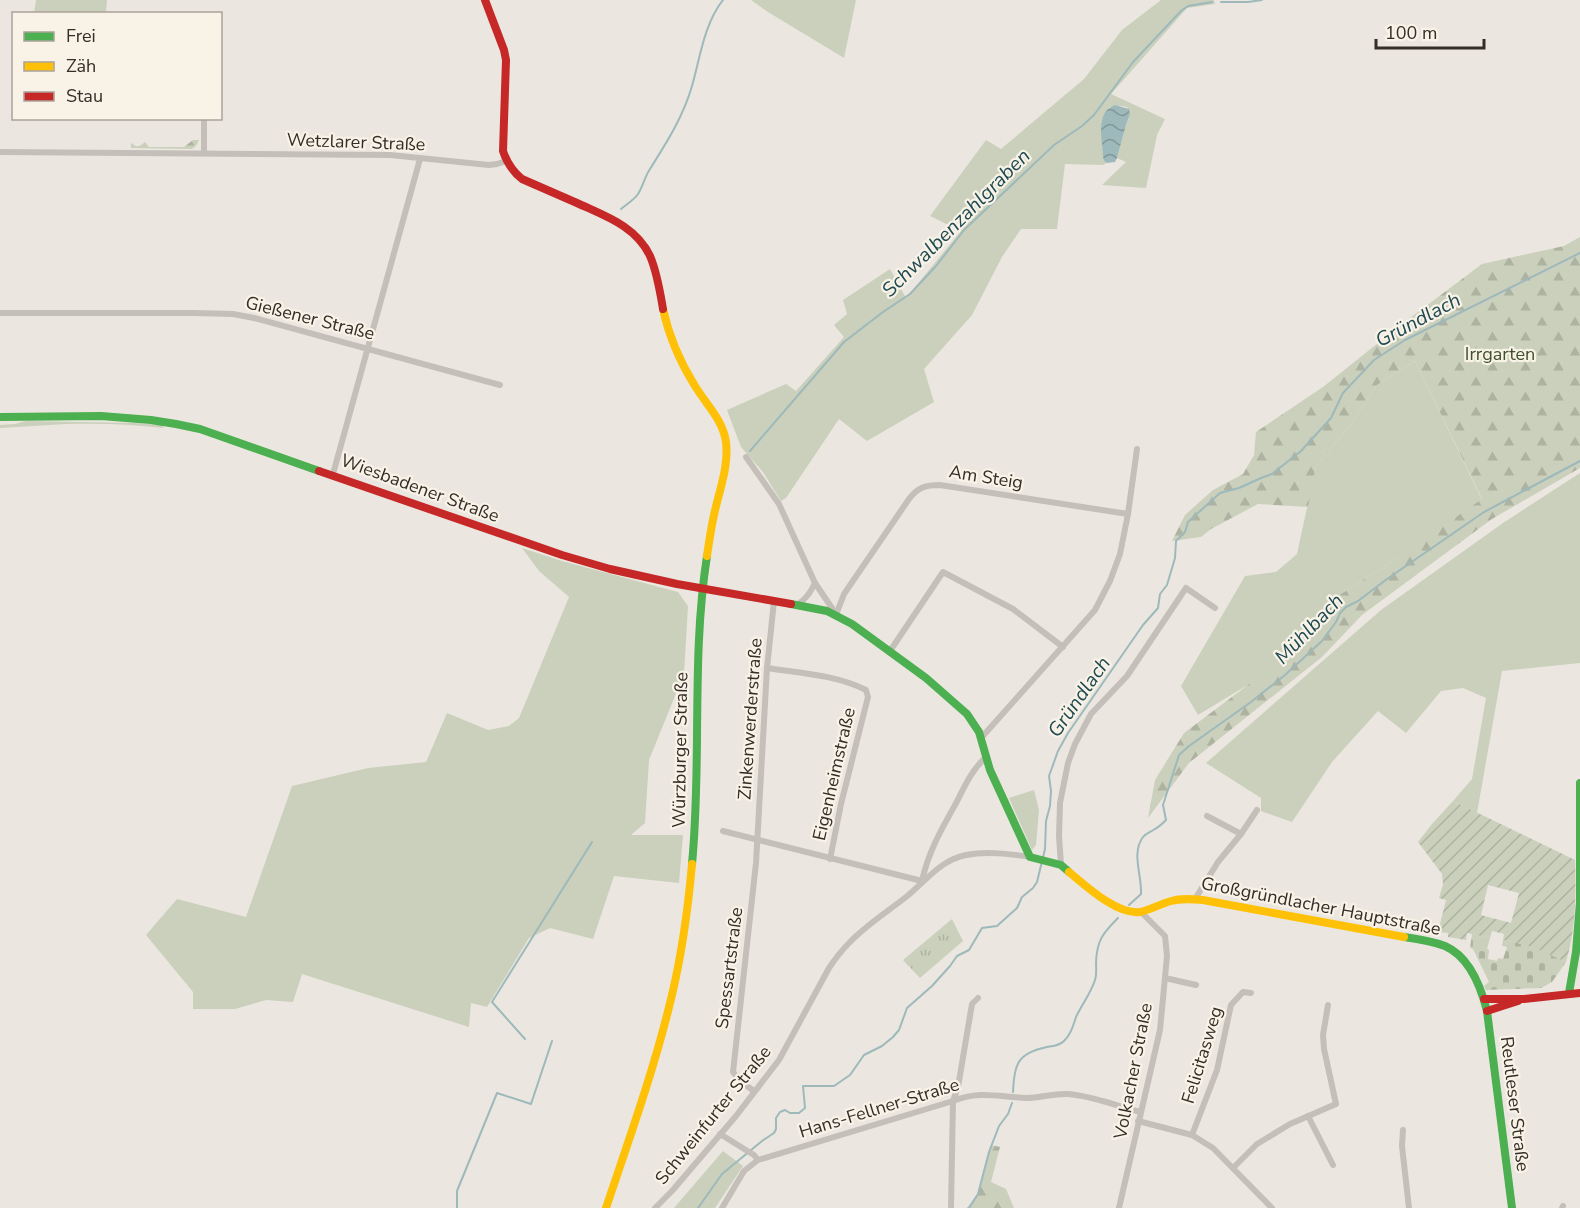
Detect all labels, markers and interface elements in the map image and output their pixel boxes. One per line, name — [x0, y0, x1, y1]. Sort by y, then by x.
legend — [12, 12, 222, 120]
scale bar — [1376, 12, 1484, 50]
text: 100 m — [1385, 21, 1437, 45]
text: Frei — [66, 24, 96, 48]
text: Zäh — [66, 54, 96, 78]
text: Stau — [66, 84, 103, 108]
street label: Wetzlarer Straße — [286, 128, 426, 156]
water label: Schwalbenzahlgraben — [876, 143, 1036, 303]
water label: Gründlach — [1371, 286, 1465, 354]
street label: Gießener Straße — [243, 290, 377, 346]
park label: Irrgarten — [1465, 342, 1535, 366]
street label: Wiesbadener Straße — [337, 448, 503, 528]
street label: Am Steig — [947, 459, 1025, 495]
water label: Mühlbach — [1269, 588, 1349, 670]
street label: Zinkenwerderstraße — [732, 637, 768, 801]
water label: Gründlach — [1041, 651, 1117, 743]
street label: Würzburger Straße — [667, 672, 693, 828]
street label: Eigenheimstraße — [807, 705, 861, 843]
street label: Großgründlacher Hauptstraße — [1199, 871, 1443, 941]
street label: Spessartstraße — [710, 906, 748, 1030]
street label: Volkacher Straße — [1108, 1001, 1158, 1142]
street label: Felicitasweg — [1176, 1003, 1228, 1107]
street label: Reutleser Straße — [1495, 1035, 1535, 1173]
street label: Schweinfurter Straße — [649, 1041, 777, 1189]
street label: Hans-Fellner-Straße — [796, 1072, 962, 1144]

